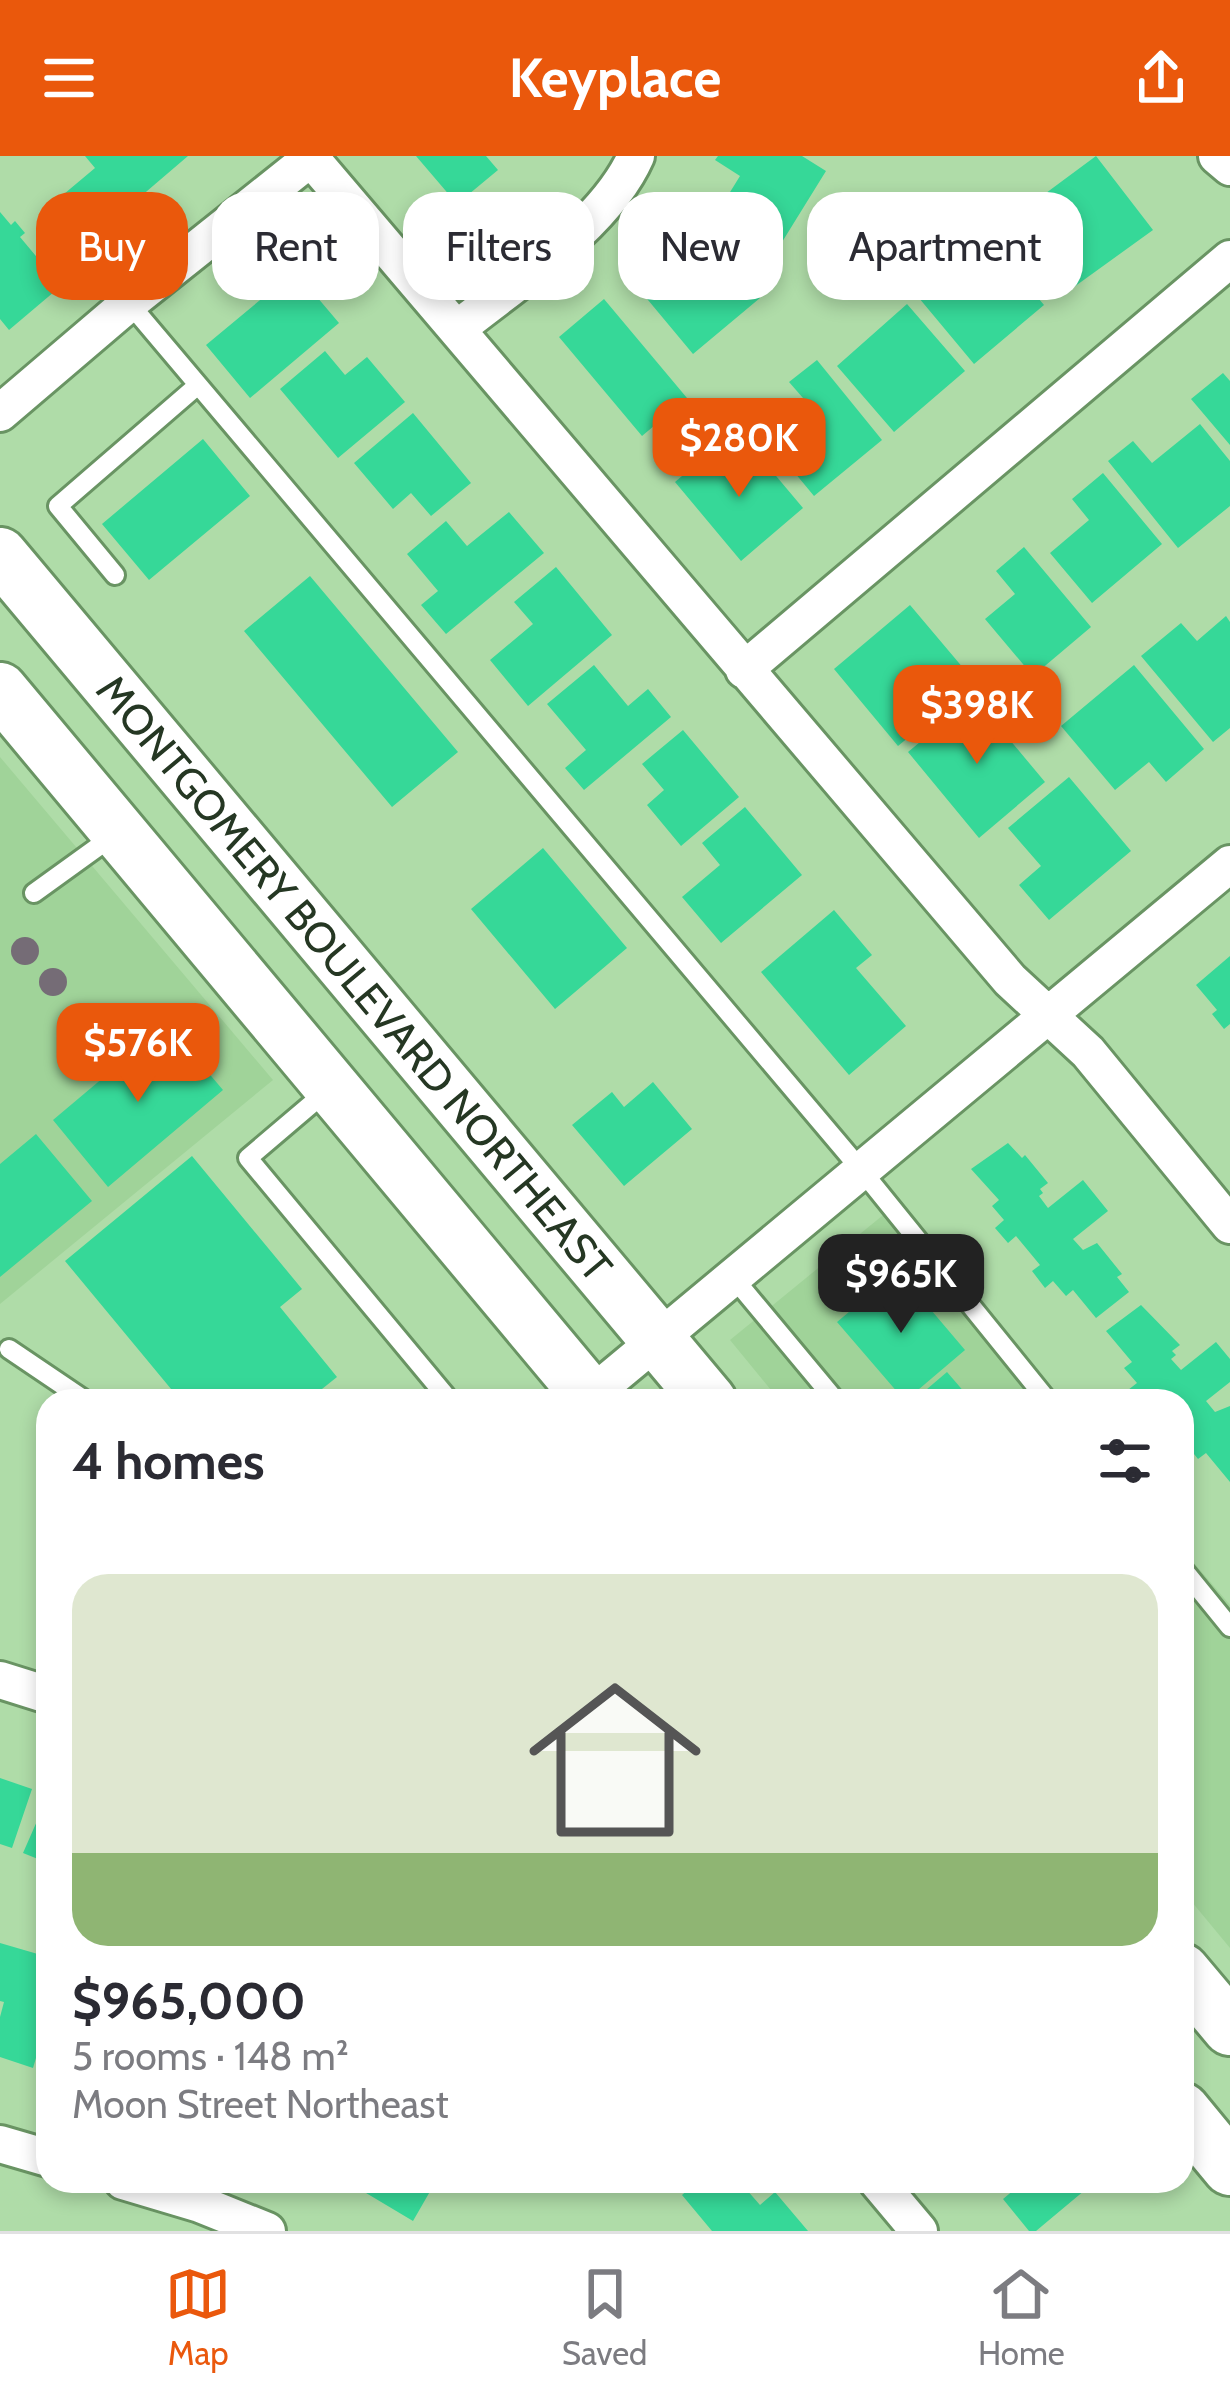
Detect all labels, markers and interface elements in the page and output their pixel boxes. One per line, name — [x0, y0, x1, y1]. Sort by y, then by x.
icon: menu — [36, 45, 102, 111]
text: Keyplace — [509, 45, 721, 111]
icon: share — [1128, 45, 1194, 111]
chip: Buy — [36, 192, 188, 300]
chip: Rent — [212, 192, 379, 300]
chip: Filters — [403, 192, 594, 300]
chip: New — [618, 192, 783, 300]
chip: Apartment — [807, 192, 1083, 300]
pin: $280K — [655, 398, 823, 500]
text: $280K — [680, 413, 798, 461]
street label: MONTGOMERY BOULEVARD NORTHEAST — [86, 664, 623, 1292]
pin: $398K — [893, 665, 1061, 767]
text: $398K — [920, 680, 1034, 728]
pin: $576K — [54, 1003, 222, 1105]
text: $576K — [84, 1018, 192, 1066]
pin: $965K — [817, 1234, 985, 1336]
text: $965K — [845, 1249, 957, 1297]
icon: filters — [1092, 1428, 1158, 1494]
text: 4 homes — [72, 1430, 264, 1492]
icon: home — [507, 1652, 723, 1868]
text: $965,000 — [72, 1970, 306, 2032]
text: 5 rooms · 148 m² — [72, 2032, 349, 2080]
text: Moon Street Northeast — [72, 2080, 449, 2128]
tab: Map — [165, 2261, 231, 2373]
tab: Saved — [562, 2261, 647, 2373]
tab: Home — [978, 2261, 1065, 2373]

